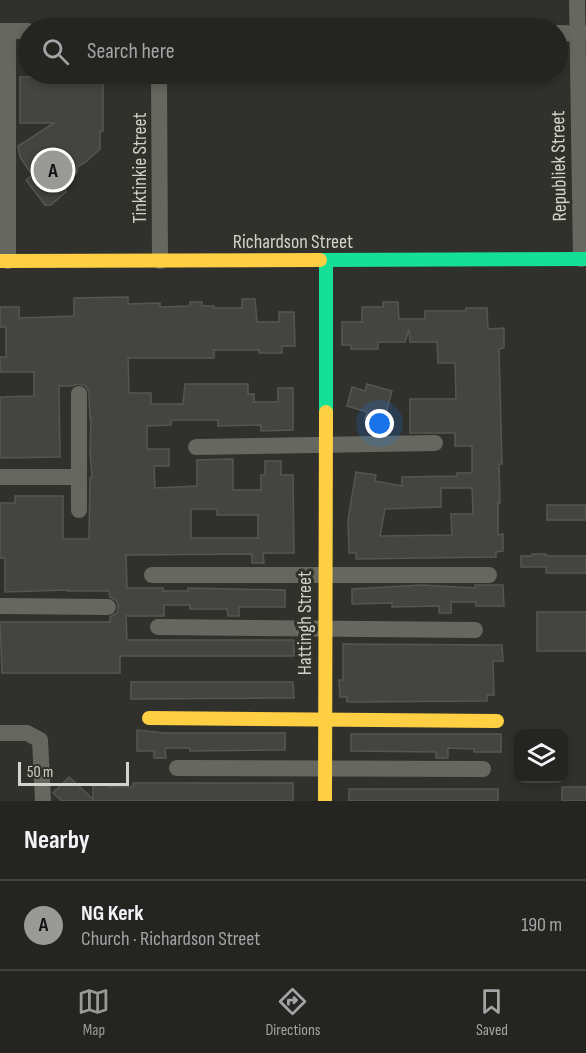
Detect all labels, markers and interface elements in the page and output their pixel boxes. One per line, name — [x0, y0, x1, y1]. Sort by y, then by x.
search box — [18, 18, 568, 84]
icon: search — [39, 35, 72, 68]
text: Search here — [87, 38, 174, 65]
street label: Republiek Street — [546, 110, 572, 222]
street label: Tinktinkie Street — [128, 112, 152, 224]
pin: A — [34, 148, 72, 192]
street label: Richardson Street — [233, 230, 353, 254]
your location — [365, 409, 394, 438]
street label: Hattingh Street — [293, 571, 317, 675]
map controls — [514, 729, 568, 783]
button: layers — [514, 729, 568, 783]
scale bar — [18, 759, 129, 786]
text: 50 m — [27, 763, 53, 782]
text: Nearby — [24, 825, 90, 856]
text: NG Kerk — [81, 900, 144, 927]
text: A — [39, 913, 48, 937]
text: 190 m — [521, 913, 562, 937]
text: Church · Richardson Street — [81, 927, 260, 951]
tab: Map — [77, 985, 110, 1040]
tab: Directions — [265, 985, 320, 1040]
tab: Saved — [475, 985, 508, 1040]

